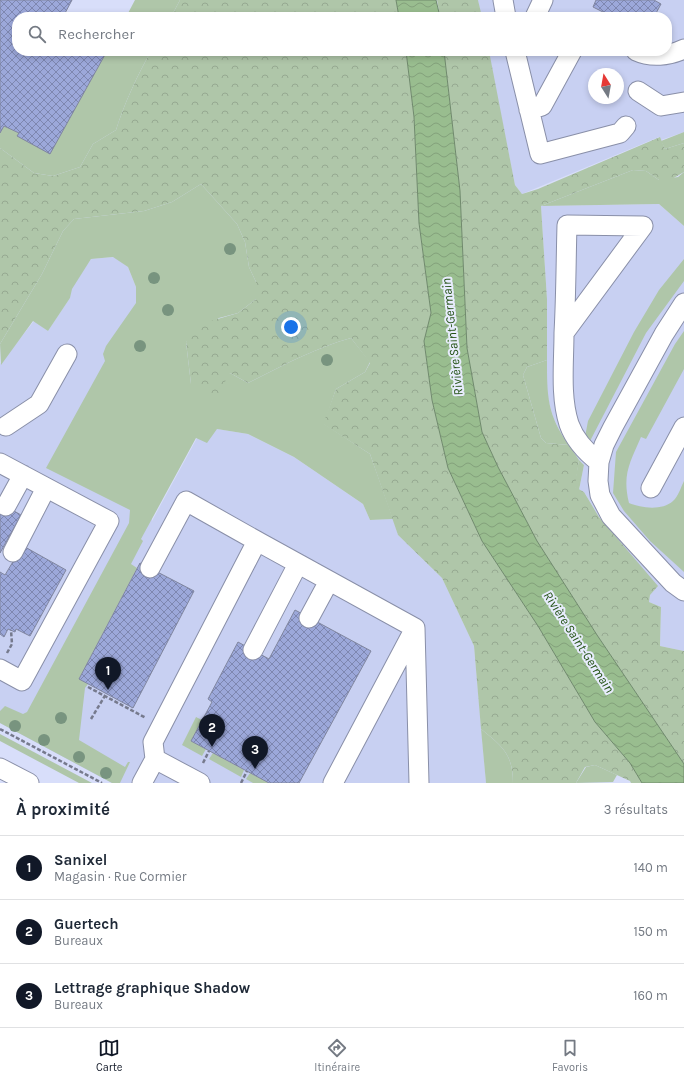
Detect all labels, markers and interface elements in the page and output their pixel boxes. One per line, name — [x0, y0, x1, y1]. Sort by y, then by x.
search box — [12, 12, 672, 56]
icon: search — [26, 23, 48, 45]
text: Rechercher — [58, 25, 135, 43]
north arrow — [588, 68, 624, 104]
water label: Rivière Saint-Germain — [438, 278, 466, 396]
your location — [281, 317, 301, 337]
water label: Rivière Saint-Germain — [541, 588, 617, 696]
pin: 1 — [95, 657, 121, 690]
pin: 2 — [199, 714, 225, 747]
pin: 3 — [242, 736, 268, 769]
text: À proximité — [16, 799, 110, 819]
text: 3 résultats — [604, 802, 668, 817]
text: Sanixel — [54, 851, 107, 869]
text: 1 — [27, 860, 31, 875]
text: 140 m — [633, 860, 668, 875]
text: Magasin · Rue Cormier — [54, 869, 187, 884]
text: Guertech — [54, 915, 119, 933]
text: 2 — [25, 924, 33, 939]
text: 150 m — [633, 924, 668, 939]
text: Bureaux — [54, 933, 103, 948]
text: Lettrage graphique Shadow — [54, 979, 250, 997]
text: 3 — [25, 988, 33, 1003]
text: 160 m — [633, 988, 668, 1003]
text: Bureaux — [54, 997, 103, 1012]
tab: Carte — [96, 1037, 122, 1074]
tab: Itinéraire — [314, 1037, 360, 1074]
tab: Favoris — [552, 1037, 588, 1074]

